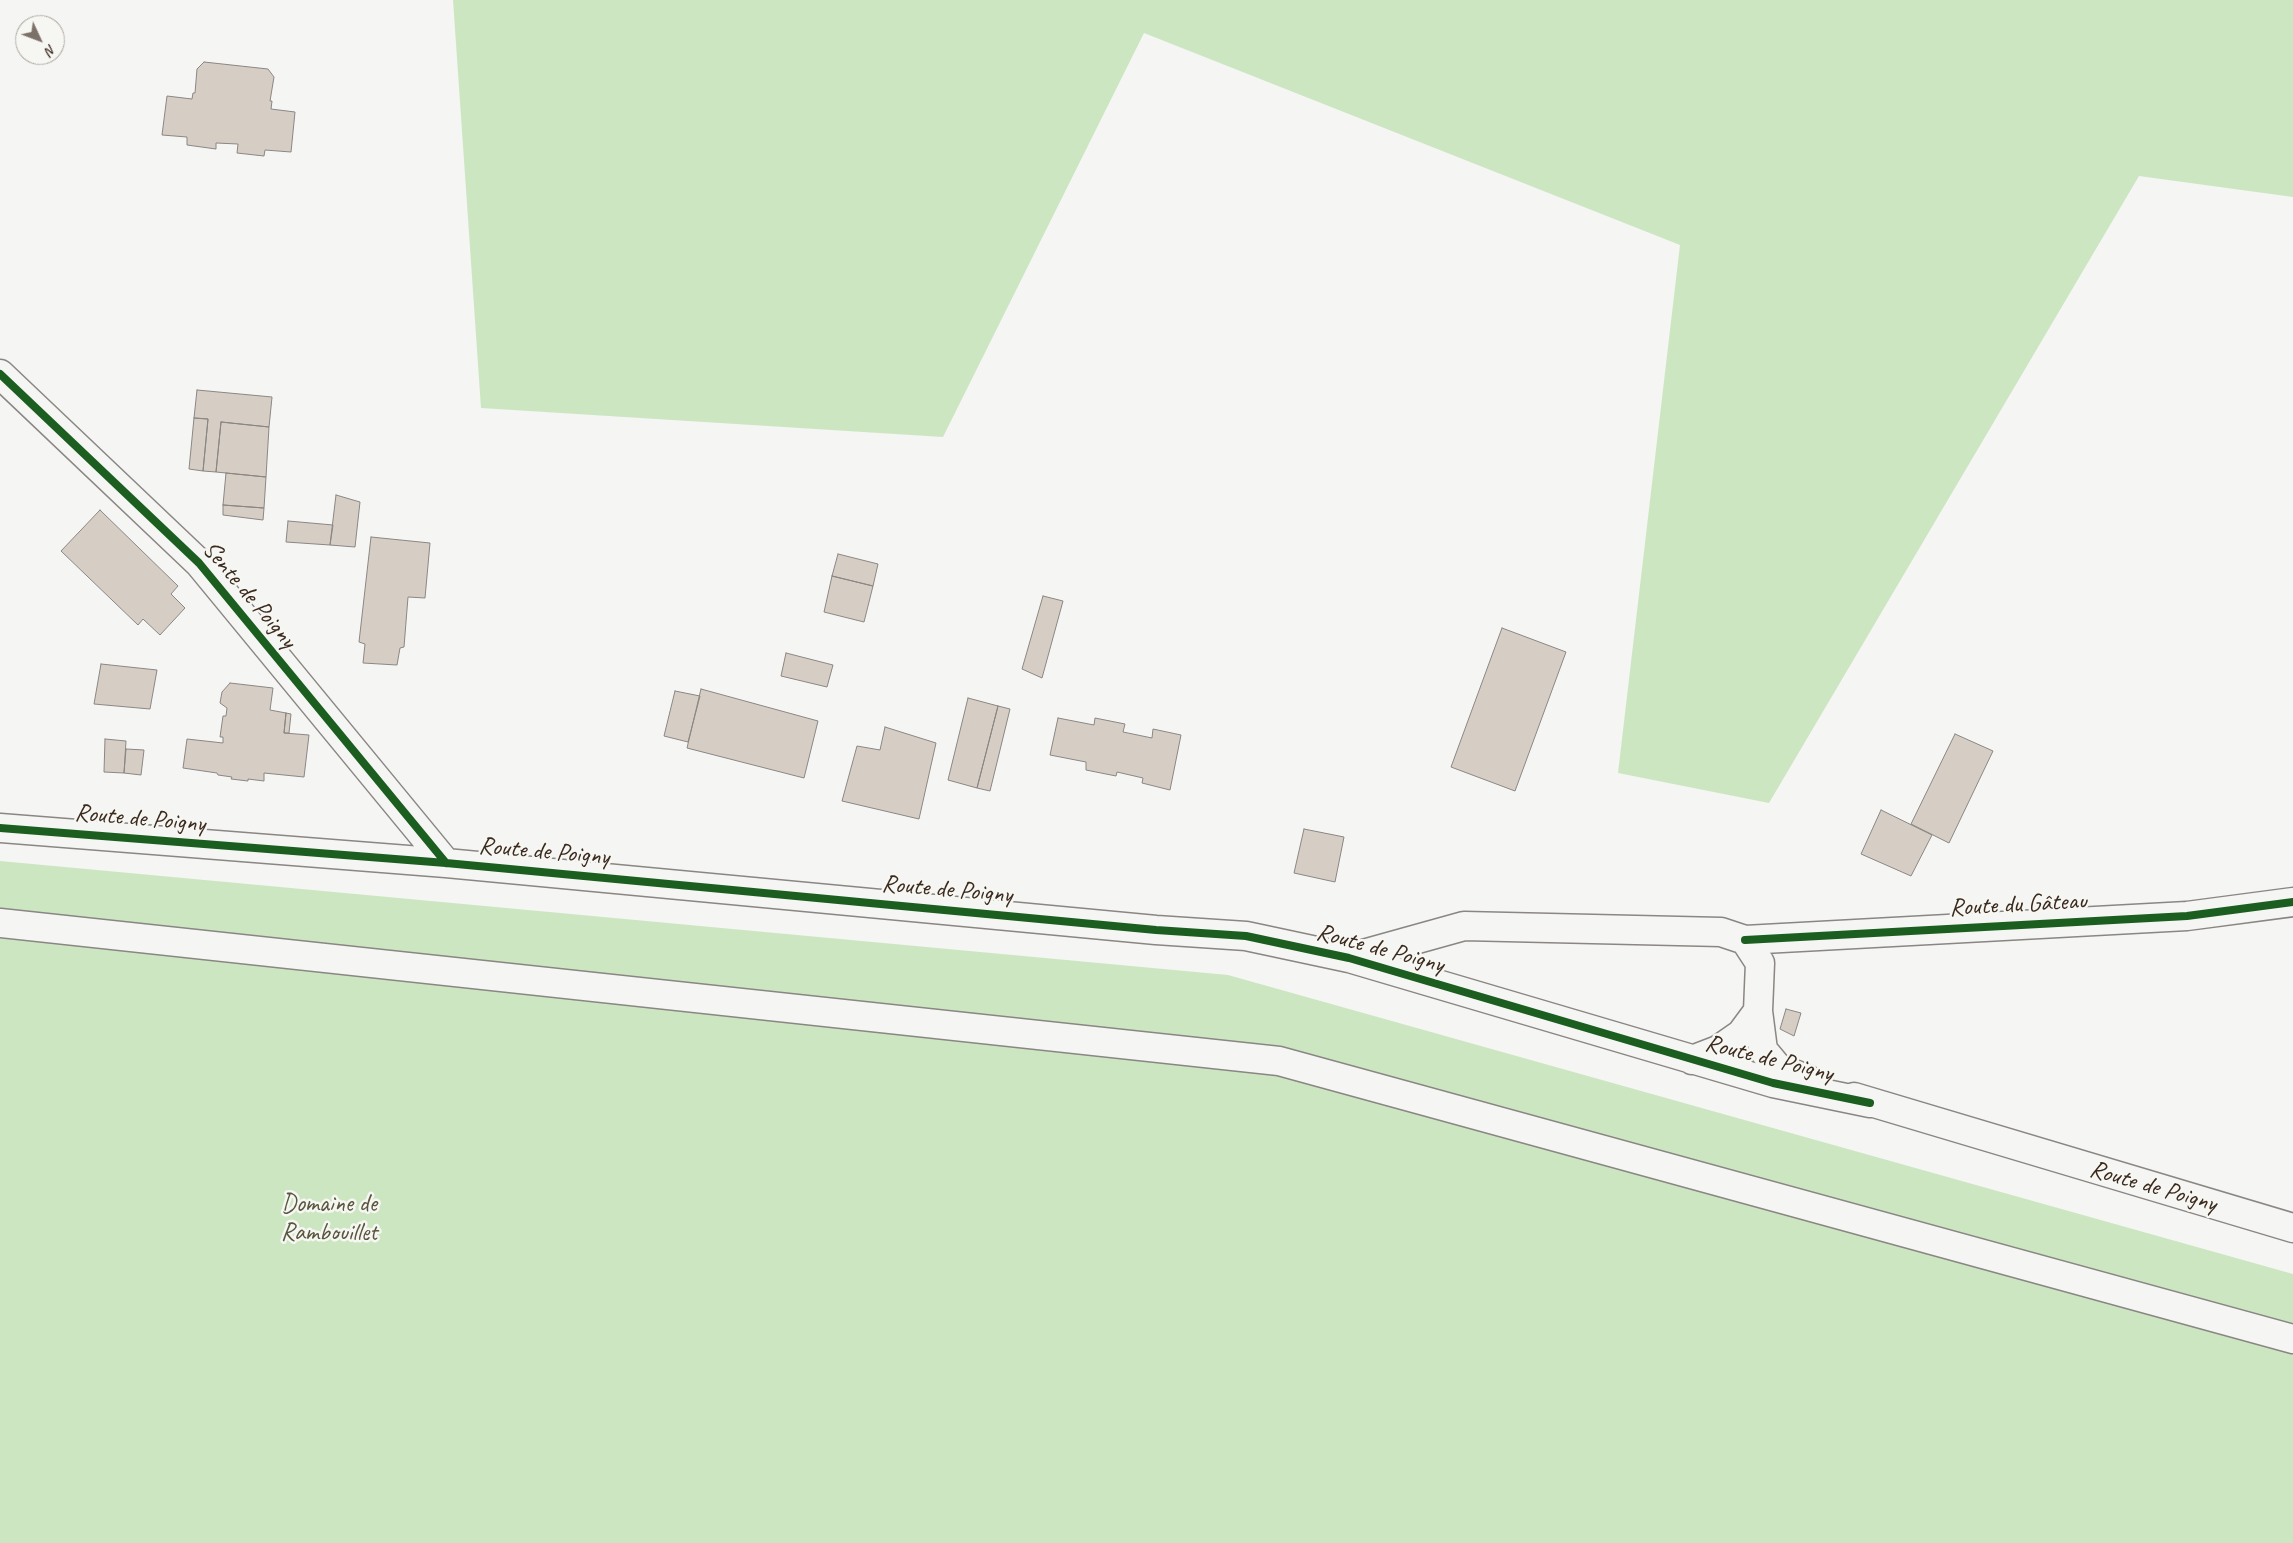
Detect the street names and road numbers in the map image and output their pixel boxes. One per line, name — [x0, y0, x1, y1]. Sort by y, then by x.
street label: Sente de Poigny — [196, 535, 302, 655]
street label: Route de Poigny — [74, 798, 206, 840]
street label: Route de Poigny — [478, 831, 610, 873]
street label: Route de Poigny — [881, 869, 1013, 911]
street label: Route du Gâteau — [1949, 886, 2087, 924]
street label: Route de Poigny — [1313, 918, 1447, 980]
street label: Route de Poigny — [1702, 1029, 1836, 1089]
street label: Route de Poigny — [2086, 1155, 2220, 1219]

